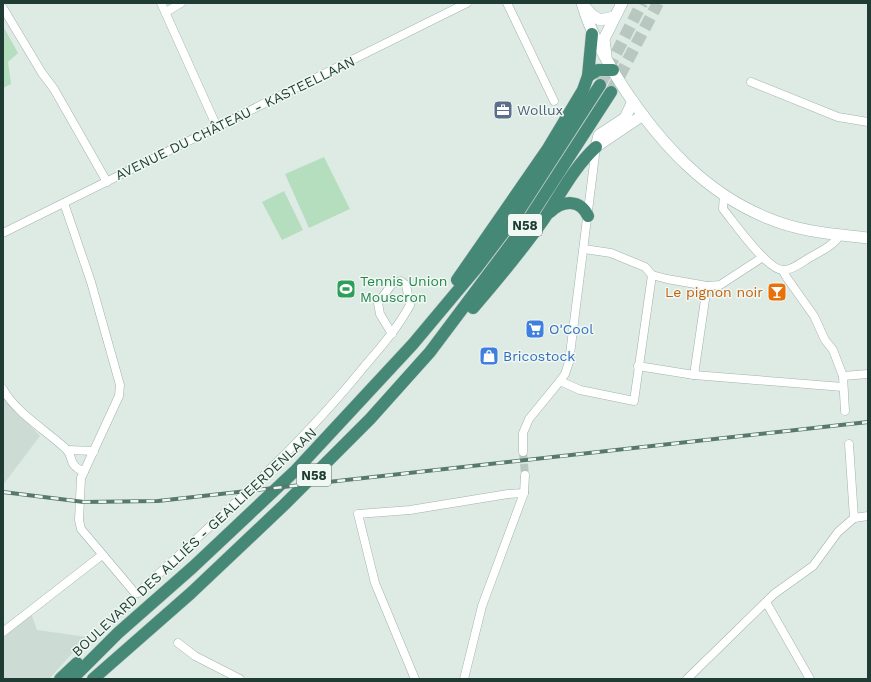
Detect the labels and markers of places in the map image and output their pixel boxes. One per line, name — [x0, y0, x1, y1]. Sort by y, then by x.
office icon: Wollux — [492, 99, 514, 121]
place label: Wollux — [517, 102, 563, 118]
place label: Tennis Union Mouscron — [360, 273, 448, 305]
sports icon: Tennis Union Mouscron — [335, 278, 357, 300]
bar icon: Le pignon noir — [766, 281, 788, 303]
place label: Le pignon noir — [665, 284, 763, 300]
supermarket icon: O'Cool — [524, 318, 546, 340]
place label: O'Cool — [549, 321, 594, 337]
shop icon: Bricostock — [478, 345, 500, 367]
place label: Bricostock — [503, 348, 575, 364]

